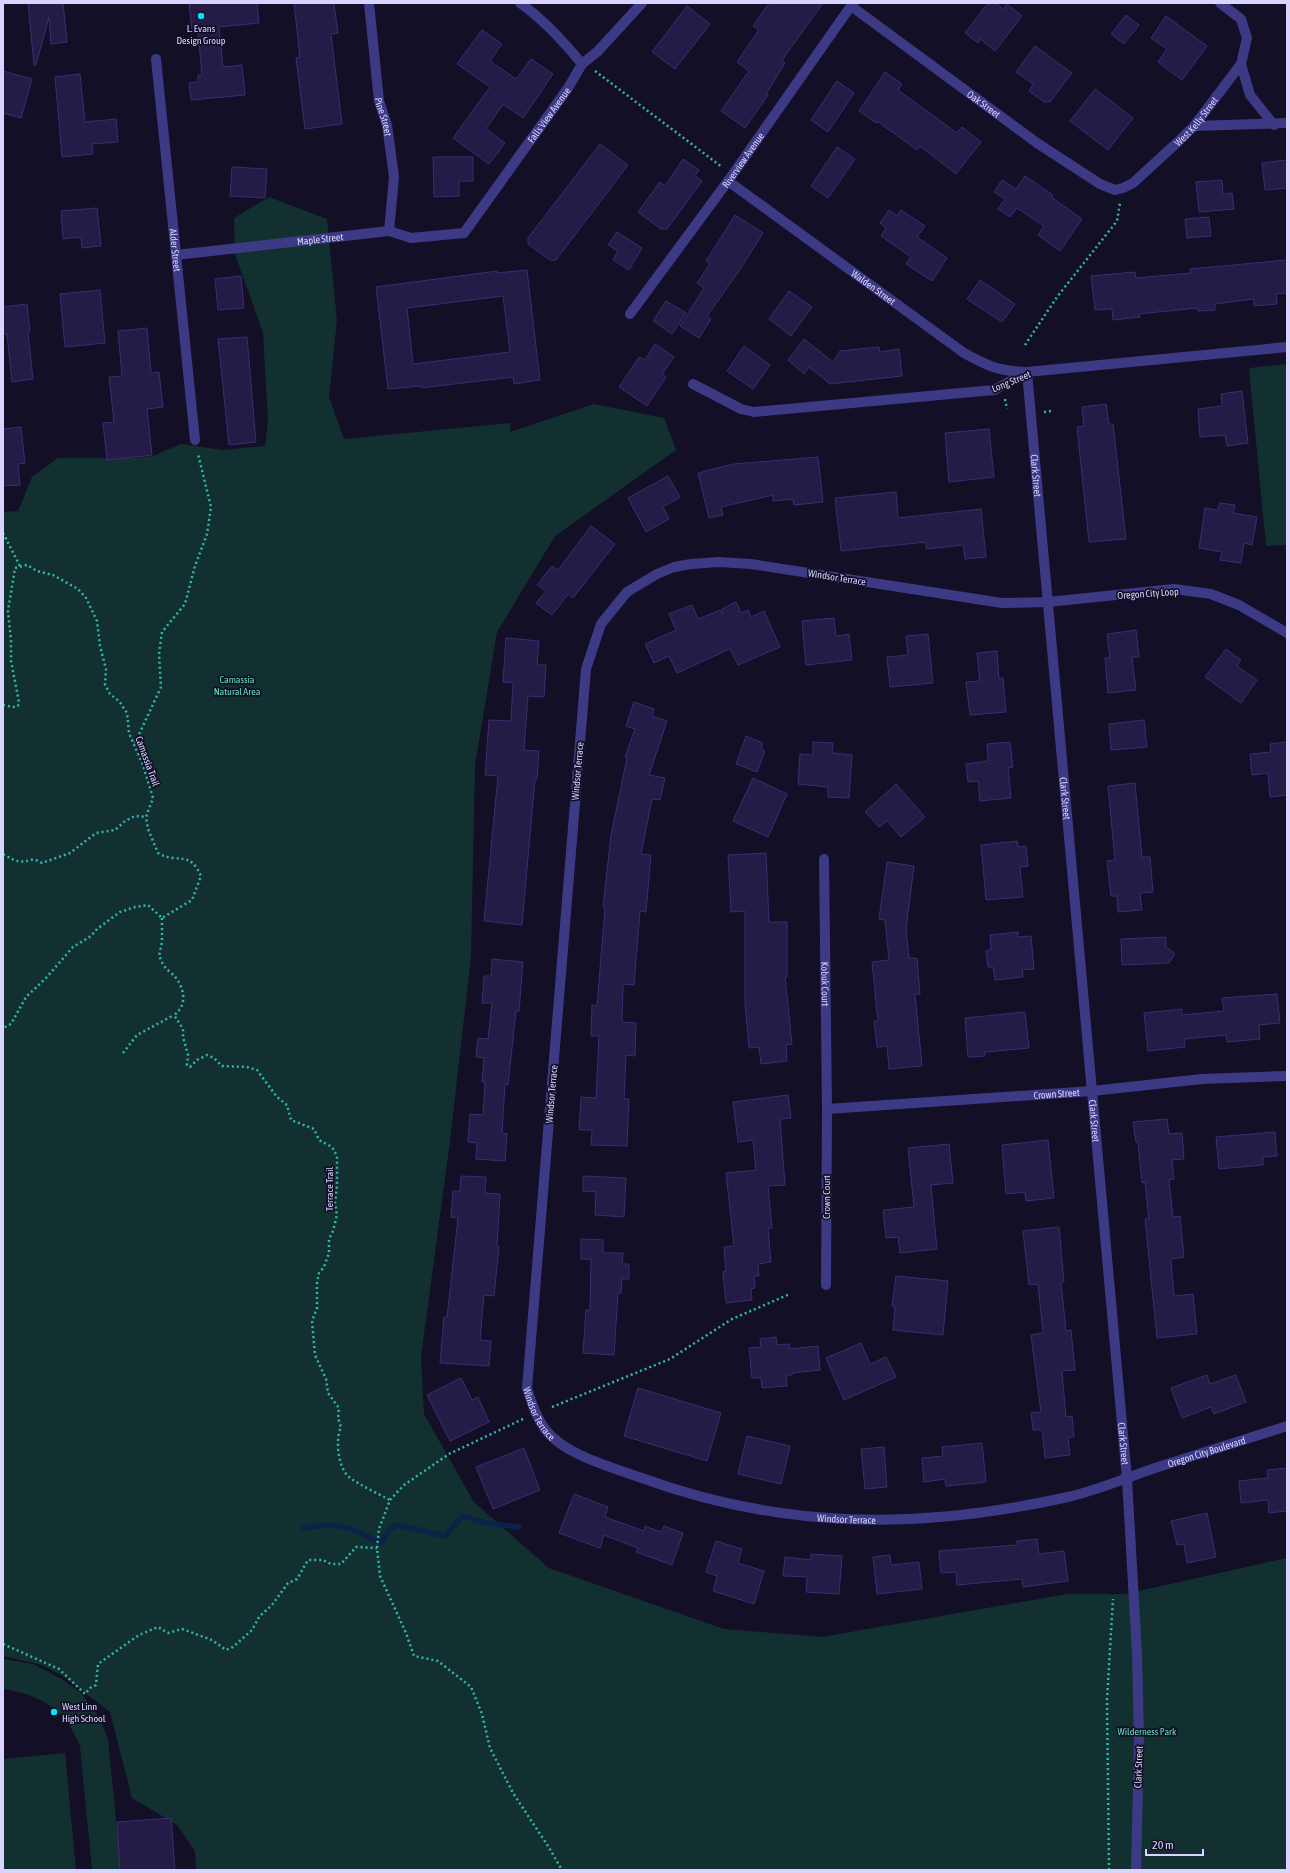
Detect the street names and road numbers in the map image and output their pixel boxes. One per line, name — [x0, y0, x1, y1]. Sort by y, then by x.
street label: Falls View Avenue — [526, 85, 573, 145]
street label: Oak Street — [965, 88, 1002, 120]
street label: West Kelly Street — [1172, 95, 1220, 148]
street label: Pine Street — [373, 97, 393, 137]
street label: Riverview Avenue — [720, 130, 767, 190]
street label: Alder Street — [167, 228, 183, 272]
street label: Maple Street — [296, 231, 344, 247]
street label: Walden Street — [849, 268, 897, 307]
street label: Long Street — [990, 369, 1032, 394]
street label: Clark Street — [1028, 454, 1043, 497]
street label: Windsor Terrace — [807, 567, 867, 588]
street label: Oregon City Loop — [1117, 586, 1179, 601]
street label: Camassia Trail — [133, 735, 162, 788]
street label: Windsor Terrace — [569, 741, 586, 801]
street label: Clark Street — [1058, 777, 1072, 820]
street label: Kobuk Court — [819, 962, 831, 1006]
street label: Windsor Terrace — [543, 1064, 560, 1124]
street label: Crown Street — [1033, 1087, 1080, 1101]
street label: Clark Street — [1087, 1099, 1102, 1143]
street label: Terrace Trail — [324, 1166, 335, 1211]
street label: Crown Court — [821, 1175, 832, 1219]
street label: Windsor Terrace — [521, 1386, 557, 1443]
street label: Clark Street — [1116, 1422, 1131, 1465]
street label: Oregon City Boulevard — [1166, 1435, 1247, 1470]
street label: Windsor Terrace — [817, 1512, 876, 1526]
street label: Clark Street — [1132, 1745, 1145, 1788]

